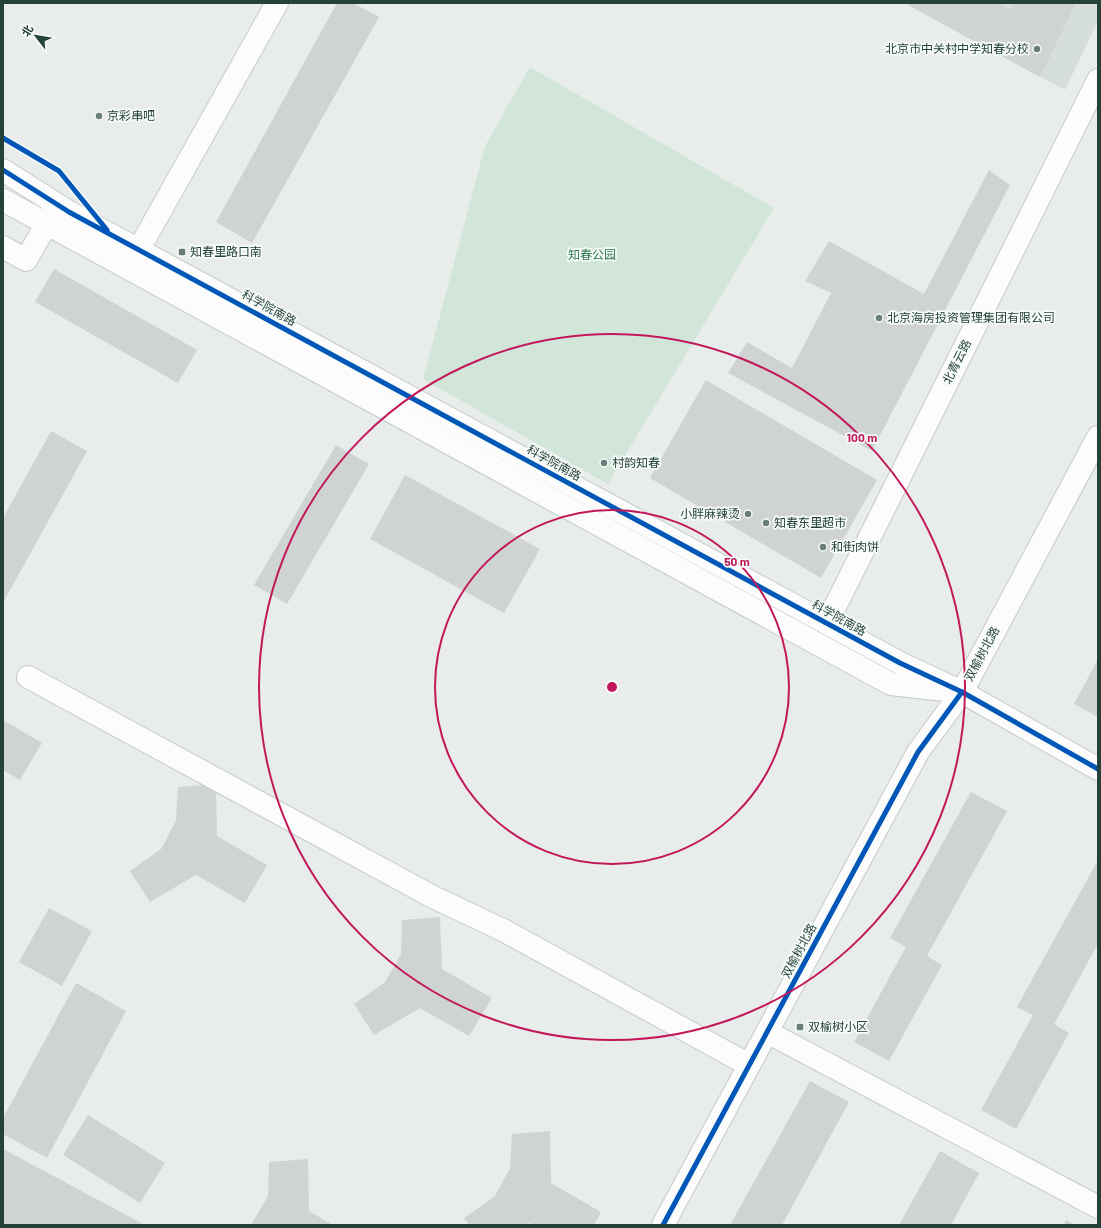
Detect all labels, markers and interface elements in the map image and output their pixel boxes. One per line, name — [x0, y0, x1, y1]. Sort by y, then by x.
north arrow — [16, 16, 56, 56]
text: 北 — [19, 23, 35, 39]
place label: 北京市中关村中学知春分校 — [885, 41, 1029, 55]
marker: 北京市中关村中学知春分校 — [1032, 44, 1042, 54]
place label: 京彩串吧 — [107, 108, 155, 122]
marker: 京彩串吧 — [94, 111, 104, 121]
place label: 知春里路口南 — [190, 244, 262, 258]
marker: 知春里路口南 — [177, 247, 187, 257]
park label: 知春公园 — [568, 247, 616, 261]
street label: 科学院南路 — [240, 286, 299, 328]
place label: 北京海房投资管理集团有限公司 — [887, 310, 1055, 324]
marker: 北京海房投资管理集团有限公司 — [874, 313, 884, 323]
street label: 北青云路 — [939, 337, 973, 386]
text: 100 m — [847, 430, 877, 444]
street label: 科学院南路 — [525, 441, 584, 483]
place label: 村韵知春 — [612, 455, 660, 469]
marker: 村韵知春 — [599, 458, 609, 468]
place label: 小胖麻辣烫 — [680, 506, 740, 520]
marker: 小胖麻辣烫 — [743, 509, 753, 519]
place label: 知春东里超市 — [774, 515, 846, 529]
marker: 知春东里超市 — [761, 518, 771, 528]
place label: 和街肉饼 — [831, 539, 879, 553]
marker: 和街肉饼 — [818, 542, 828, 552]
text: 50 m — [724, 554, 750, 568]
street label: 科学院南路 — [810, 596, 869, 638]
street label: 双榆树北路 — [961, 624, 1001, 683]
centre of rings — [605, 680, 619, 694]
street label: 双榆树北路 — [778, 921, 818, 980]
place label: 双榆树小区 — [808, 1019, 868, 1033]
marker: 双榆树小区 — [795, 1022, 805, 1032]

